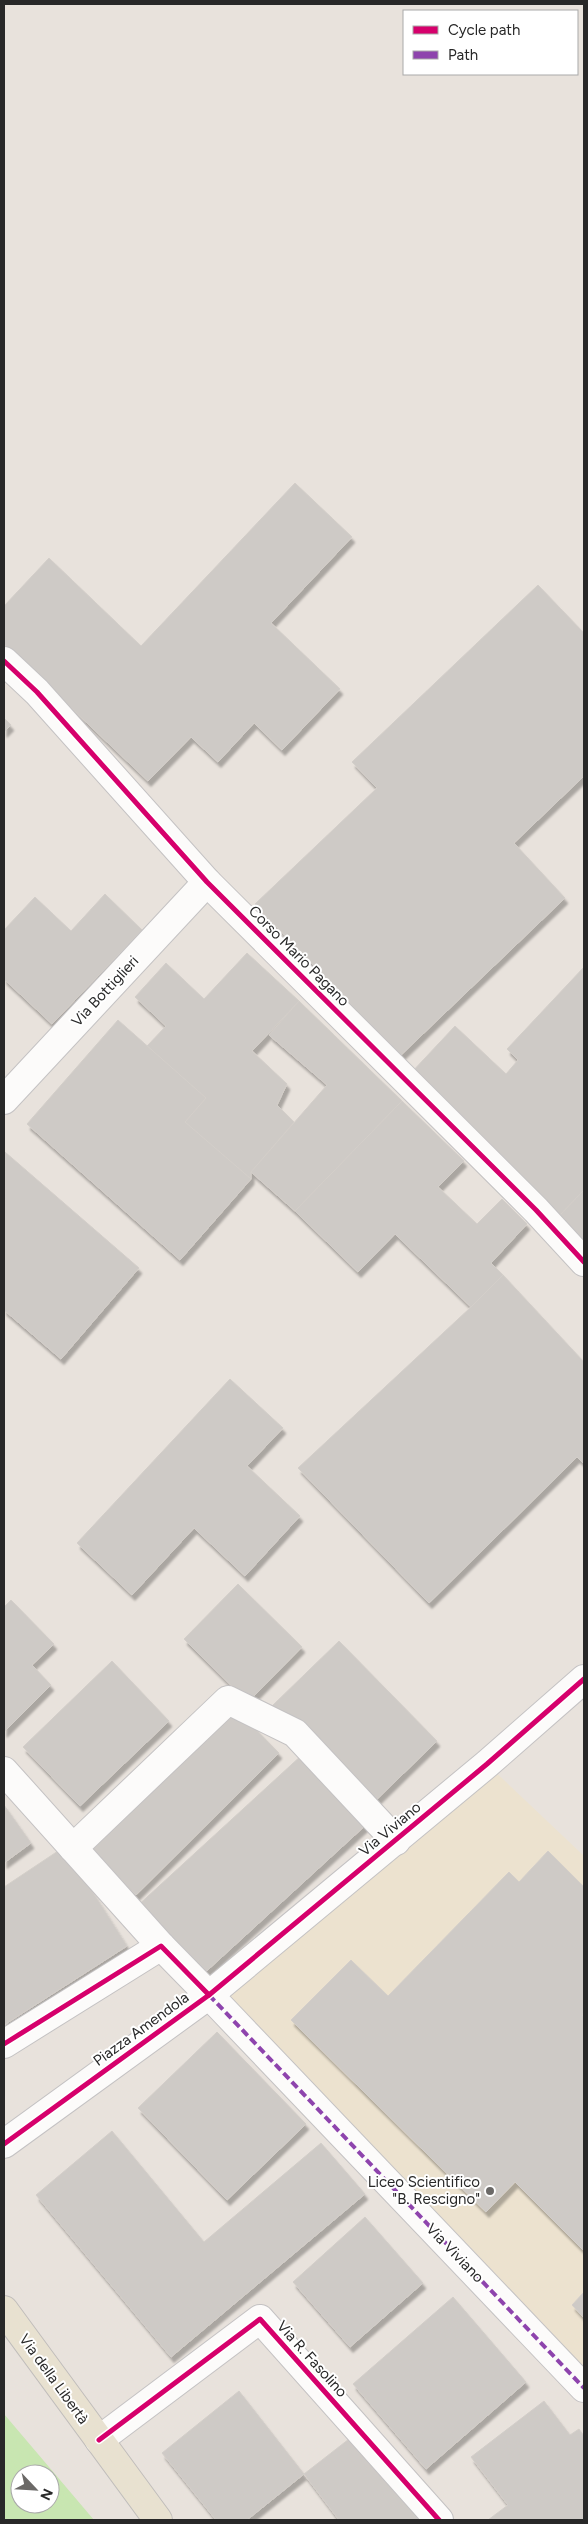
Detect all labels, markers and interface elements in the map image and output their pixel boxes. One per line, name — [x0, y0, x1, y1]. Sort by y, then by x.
legend — [403, 10, 578, 75]
text: Cycle path — [448, 21, 520, 39]
text: Path — [448, 46, 478, 64]
street label: Corso Mario Pagano — [245, 902, 353, 1010]
street label: Via Bottiglieri — [68, 952, 142, 1030]
street label: Via Viviano — [355, 1798, 425, 1860]
street label: Piazza Amendola — [90, 1988, 192, 2070]
place label: Liceo Scientifico "B. Rescigno" — [368, 2173, 480, 2208]
marker: Liceo Scientifico "B. Rescigno" — [484, 2185, 496, 2197]
street label: Via Viviano — [422, 2220, 488, 2286]
street label: Via R. Fasolino — [273, 2317, 351, 2401]
street label: Via della Libertà — [15, 2331, 93, 2427]
north arrow — [10, 2464, 60, 2514]
text: N — [36, 2486, 56, 2503]

